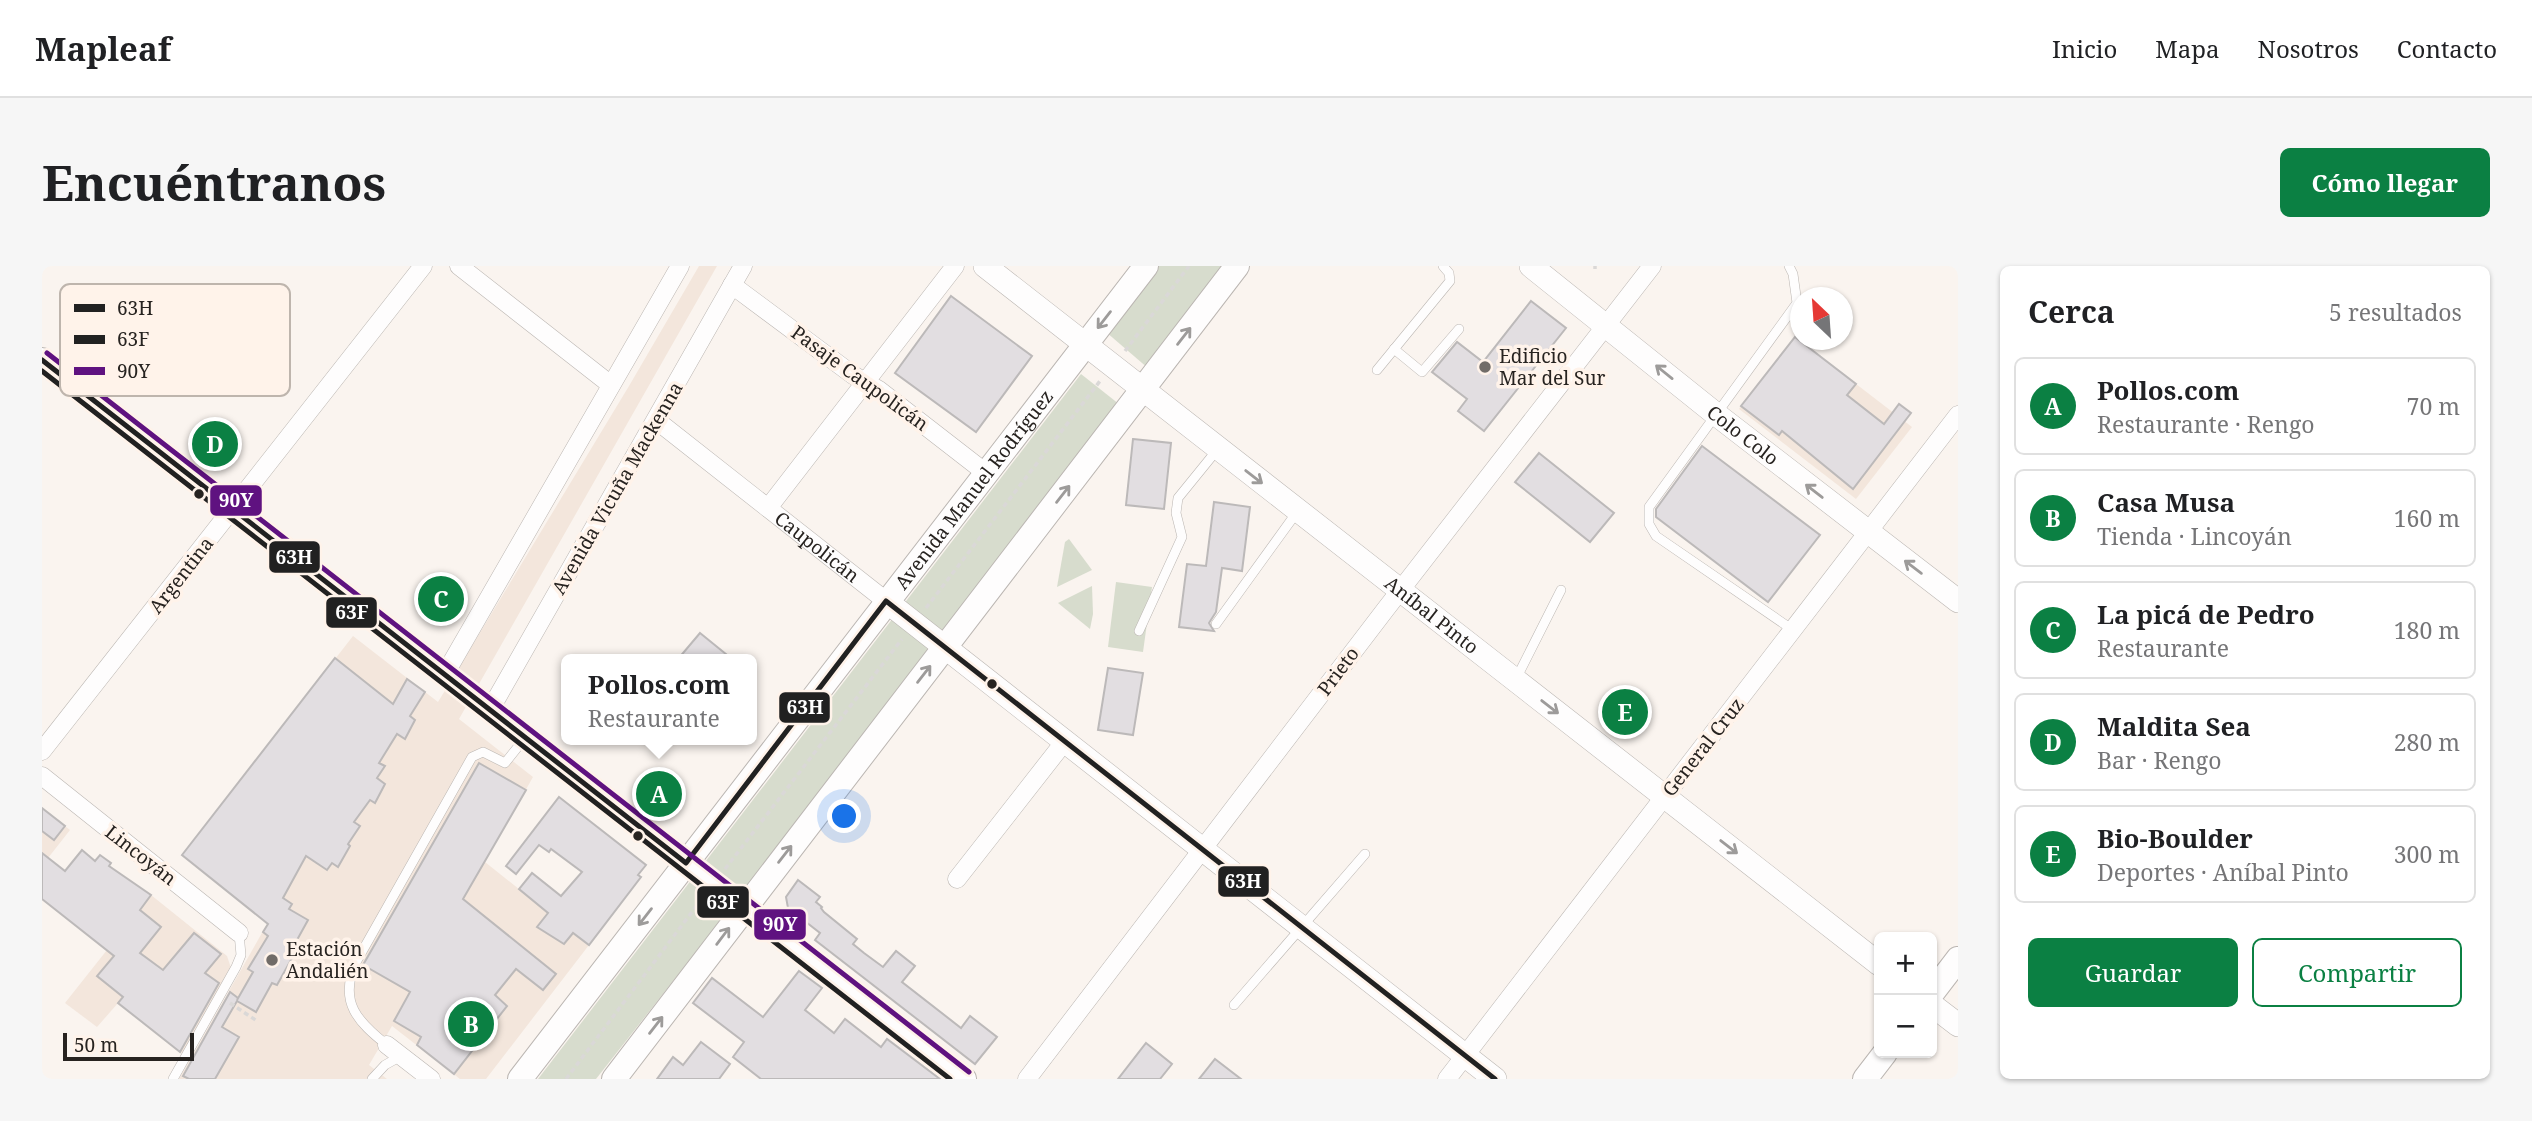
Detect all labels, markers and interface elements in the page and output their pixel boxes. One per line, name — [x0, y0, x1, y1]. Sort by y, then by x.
text: Mapleaf — [35, 26, 171, 71]
text: Inicio — [2052, 32, 2117, 65]
text: Mapa — [2155, 32, 2220, 65]
text: Nosotros — [2258, 32, 2359, 65]
text: Contacto — [2397, 32, 2497, 65]
button: Cómo llegar — [2280, 148, 2490, 217]
text: Encuéntranos — [42, 149, 386, 215]
legend — [60, 284, 290, 396]
north arrow — [1790, 287, 1853, 350]
text: Cerca — [2028, 291, 2115, 332]
text: 63H — [117, 295, 153, 321]
text: 5 resultados — [2329, 296, 2462, 328]
one-way arrow — [1097, 310, 1112, 329]
street label: Pasaje Caupolicán — [786, 319, 934, 437]
text: 63F — [117, 326, 149, 352]
one-way arrow — [1176, 327, 1191, 345]
place label: Edificio Mar del Sur — [1499, 343, 1605, 391]
text: 90Y — [117, 358, 150, 384]
marker: Edificio Mar del Sur — [1477, 359, 1493, 375]
one-way arrow — [1656, 365, 1674, 380]
text: Pollos.com — [2097, 372, 2239, 408]
street label: Avenida Vicuña Mackenna — [545, 377, 689, 599]
street label: Avenida Manuel Rodríguez — [889, 384, 1059, 595]
text: A — [2044, 390, 2062, 422]
text: 70 m — [2407, 390, 2460, 422]
street label: Colo Colo — [1702, 399, 1784, 471]
text: Restaurante · Rengo — [2097, 408, 2315, 440]
pin: D — [192, 418, 238, 470]
one-way arrow — [1244, 469, 1263, 484]
one-way arrow — [1805, 483, 1824, 498]
line badge: 90Y — [209, 484, 263, 517]
text: Casa Musa — [2097, 484, 2235, 520]
one-way arrow — [1055, 485, 1070, 503]
unlabelled marker — [192, 487, 206, 501]
text: 90Y — [219, 487, 254, 513]
text: B — [2045, 502, 2061, 534]
text: 160 m — [2394, 502, 2460, 534]
street label: Caupolicán — [769, 505, 865, 588]
text: Tienda · Lincoyán — [2097, 520, 2292, 552]
street label: Argentina — [143, 531, 219, 619]
line badge: 63H — [268, 540, 321, 574]
text: 63H — [275, 544, 313, 570]
one-way arrow — [1904, 559, 1923, 574]
street label: Aníbal Pinto — [1380, 570, 1484, 660]
pin: C — [418, 573, 464, 625]
line badge: 63F — [325, 596, 378, 629]
text: La picá de Pedro — [2097, 596, 2315, 632]
text: 63F — [335, 599, 369, 625]
text: C — [2045, 614, 2061, 646]
text: 180 m — [2394, 614, 2460, 646]
text: Restaurante — [2097, 632, 2229, 664]
street label: Prieto — [1311, 641, 1365, 701]
popup — [561, 654, 757, 745]
one-way arrow — [916, 665, 931, 684]
text: Pollos.com — [588, 666, 730, 702]
unlabelled marker — [985, 677, 999, 691]
pin: E — [1602, 686, 1648, 738]
line badge: 63H — [778, 691, 831, 724]
street label: General Cruz — [1656, 692, 1750, 802]
text: 63H — [786, 694, 824, 720]
one-way arrow — [1540, 700, 1558, 715]
text: Restaurante — [588, 702, 720, 734]
text: Maldita Sea — [2097, 708, 2251, 744]
text: D — [2044, 726, 2062, 758]
text: 280 m — [2394, 726, 2460, 758]
text: Bar · Rengo — [2097, 744, 2221, 776]
pin: A — [636, 768, 682, 820]
your location — [827, 799, 861, 833]
street label: Lincoyán — [100, 819, 182, 891]
text: Bio-Boulder — [2097, 820, 2253, 856]
unlabelled marker — [631, 829, 645, 843]
text: E — [2045, 838, 2061, 870]
text: 300 m — [2394, 838, 2460, 870]
one-way arrow — [1719, 839, 1738, 854]
one-way arrow — [778, 846, 793, 864]
text: Deportes · Aníbal Pinto — [2097, 856, 2349, 888]
line badge: 63H — [1217, 865, 1270, 898]
text: 63H — [1224, 868, 1262, 894]
line badge: 63F — [696, 885, 750, 919]
text: 63F — [706, 889, 740, 915]
one-way arrow — [637, 907, 652, 925]
line badge: 90Y — [753, 908, 807, 941]
text: 90Y — [763, 911, 798, 937]
one-way arrow — [716, 927, 731, 946]
map controls — [1874, 932, 1937, 1058]
button: + — [1874, 932, 1937, 995]
place label: Estación Andalién — [286, 936, 368, 984]
button: Guardar — [2028, 938, 2238, 1007]
button: Compartir — [2252, 938, 2462, 1007]
marker: Estación Andalién — [264, 952, 280, 968]
button: − — [1874, 995, 1937, 1058]
pin: B — [448, 998, 494, 1050]
one-way arrow — [648, 1016, 663, 1035]
scale bar — [63, 1030, 194, 1062]
text: 50 m — [74, 1032, 118, 1058]

